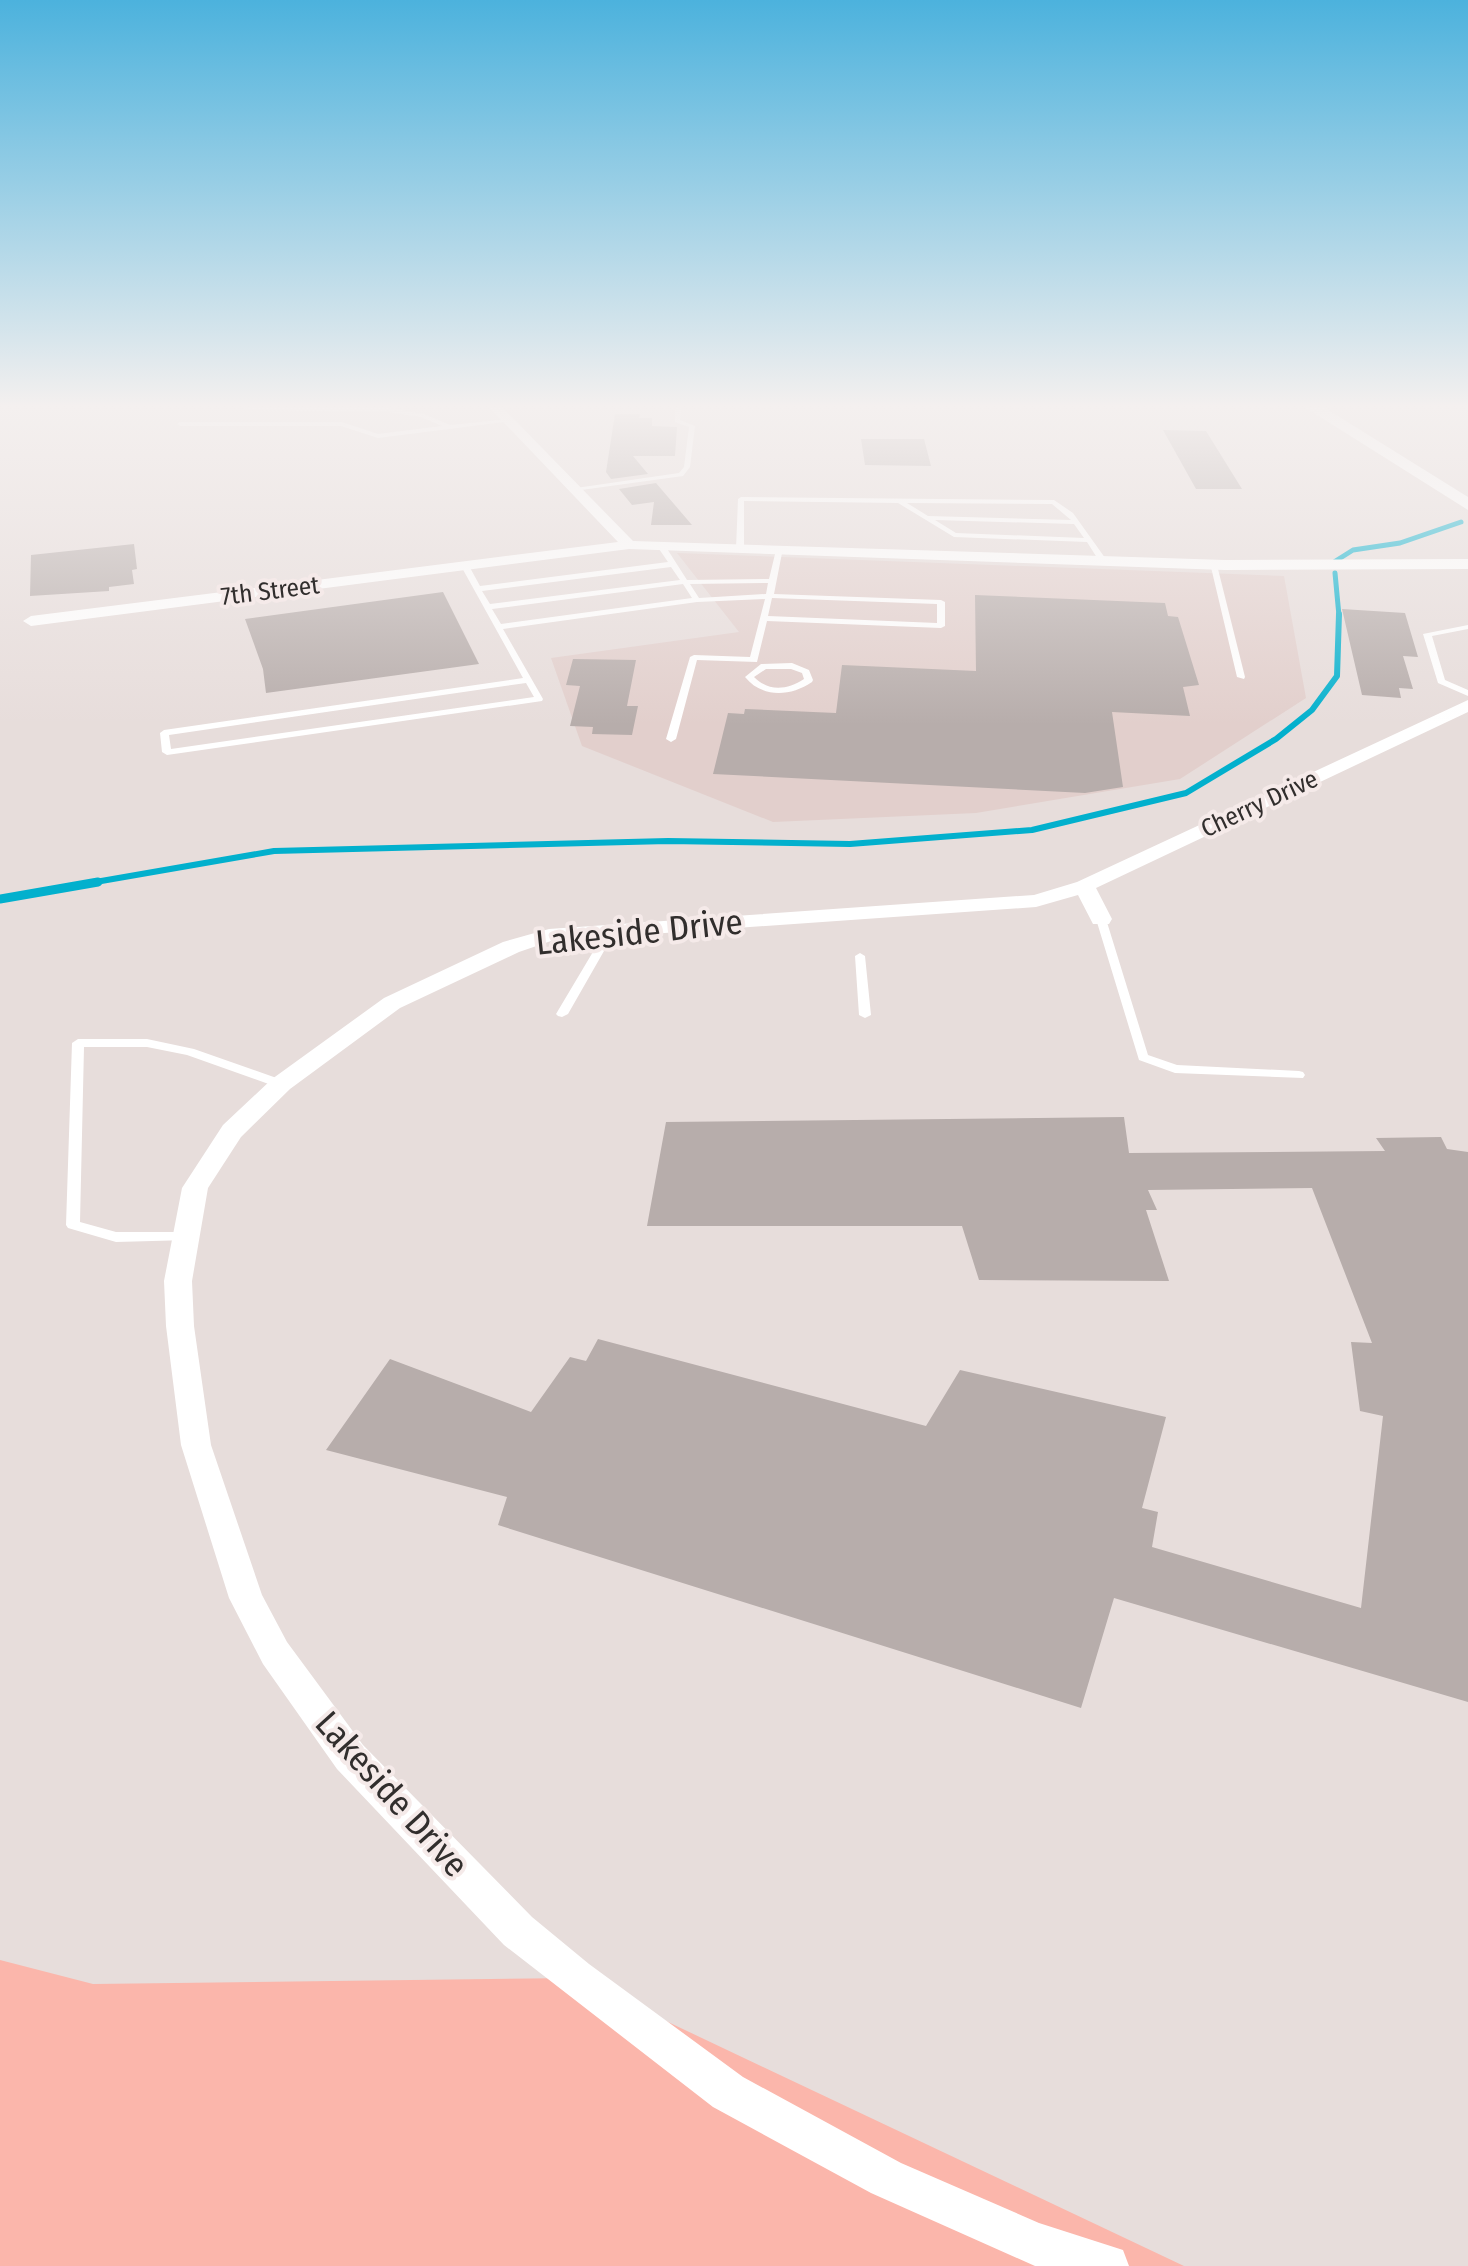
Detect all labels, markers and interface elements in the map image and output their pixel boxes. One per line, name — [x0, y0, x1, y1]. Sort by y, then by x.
street label: 7th Street — [219, 570, 322, 612]
street label: Cherry Drive — [1196, 764, 1323, 844]
street label: Lakeside Drive — [533, 900, 745, 964]
street label: Lakeside Drive — [307, 1703, 477, 1885]

